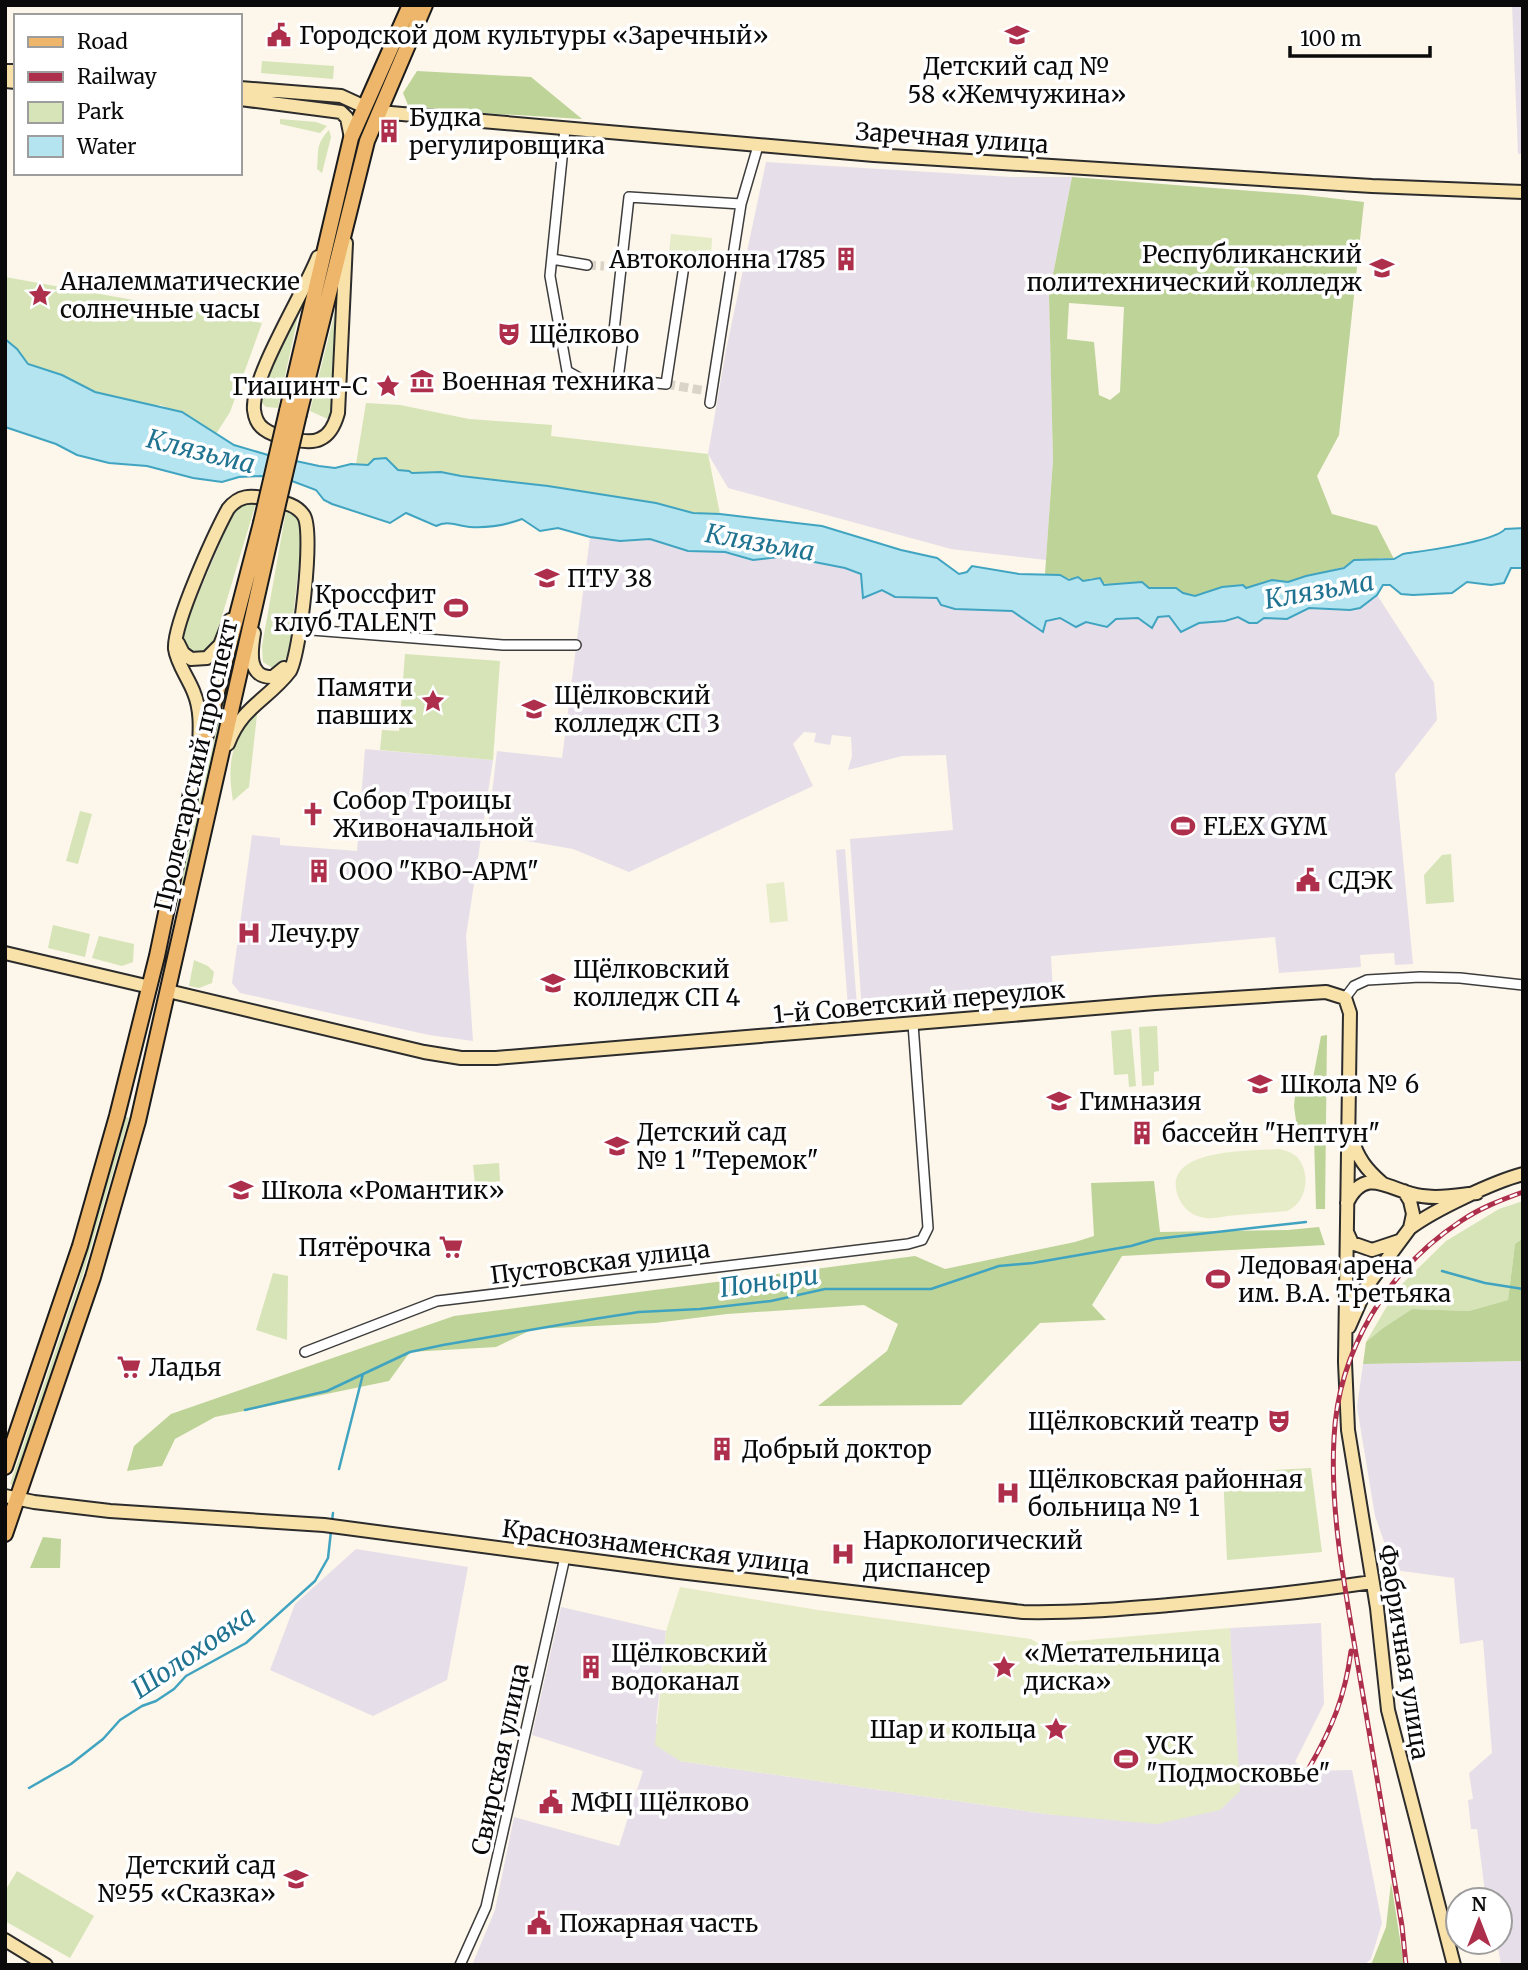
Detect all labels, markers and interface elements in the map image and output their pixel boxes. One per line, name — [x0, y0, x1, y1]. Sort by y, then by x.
legend — [14, 14, 242, 175]
scale bar — [1290, 14, 1430, 58]
place label: Городской дом культуры «Заречный» — [299, 20, 769, 51]
public building icon: Городской дом культуры «Заречный» — [265, 21, 293, 49]
school or university icon: Детский сад № 58 «Жемчужина» — [1003, 21, 1031, 49]
text: 100 m — [1300, 25, 1362, 52]
text: Road — [77, 28, 128, 55]
place label: Детский сад № 58 «Жемчужина» — [907, 51, 1127, 110]
text: Railway — [77, 63, 158, 90]
text: Park — [77, 98, 124, 125]
place label: Будка регулировщика — [409, 102, 605, 161]
street label: Заречная улица — [854, 116, 1050, 160]
building icon: Будка регулировщика — [375, 117, 403, 145]
text: Water — [76, 133, 136, 160]
place label: Республиканский политехнический колледж — [1027, 239, 1362, 298]
place label: Автоколонна 1785 — [608, 244, 826, 275]
building icon: Автоколонна 1785 — [832, 245, 860, 273]
school or university icon: Республиканский политехнический колледж — [1368, 254, 1396, 282]
place label: Аналемматические солнечные часы — [59, 266, 300, 325]
place icon: Аналемматические солнечные часы — [26, 281, 54, 309]
place label: Щёлково — [529, 319, 639, 350]
theatre icon: Щёлково — [495, 320, 523, 348]
place label: Военная техника — [442, 366, 655, 397]
museum icon: Военная техника — [408, 367, 436, 395]
place label: Гиацинт-С — [232, 371, 368, 402]
place icon: Гиацинт-С — [374, 372, 402, 400]
water label: Клязьма — [143, 422, 259, 480]
water label: Клязьма — [703, 516, 817, 568]
place label: ПТУ 38 — [567, 563, 652, 594]
school or university icon: ПТУ 38 — [533, 564, 561, 592]
water label: Клязьма — [1262, 564, 1376, 616]
place label: Кроссфит клуб TALENT — [274, 579, 436, 638]
sports icon: Кроссфит клуб TALENT — [442, 594, 470, 622]
street label: Пролетарский проспект — [147, 616, 245, 914]
place label: Памяти павших — [316, 672, 414, 731]
place label: Щёлковский колледж СП 3 — [554, 680, 720, 739]
place icon: Памяти павших — [419, 687, 447, 715]
school or university icon: Щёлковский колледж СП 3 — [520, 695, 548, 723]
place label: Собор Троицы Живоначальной — [333, 785, 534, 844]
church icon: Собор Троицы Живоначальной — [299, 800, 327, 828]
place label: FLEX GYM — [1203, 811, 1327, 842]
sports icon: FLEX GYM — [1169, 812, 1197, 840]
place label: ООО "КВО-АРМ" — [339, 856, 539, 887]
building icon: ООО "КВО-АРМ" — [305, 857, 333, 885]
place label: СДЭК — [1328, 865, 1393, 896]
public building icon: СДЭК — [1294, 866, 1322, 894]
place label: Лечу.ру — [269, 918, 359, 949]
hospital icon: Лечу.ру — [235, 919, 263, 947]
place label: Щёлковский колледж СП 4 — [573, 954, 740, 1013]
school or university icon: Щёлковский колледж СП 4 — [539, 969, 567, 997]
street label: 1-й Советский переулок — [772, 974, 1066, 1030]
place label: Школа № 6 — [1280, 1069, 1419, 1100]
school or university icon: Школа № 6 — [1246, 1070, 1274, 1098]
place label: Гимназия — [1079, 1086, 1202, 1117]
school or university icon: Гимназия — [1045, 1087, 1073, 1115]
place label: Детский сад № 1 "Теремок" — [637, 1117, 819, 1176]
place label: бассейн "Нептун" — [1162, 1118, 1380, 1149]
building icon: бассейн "Нептун" — [1128, 1119, 1156, 1147]
school or university icon: Детский сад № 1 "Теремок" — [603, 1132, 631, 1160]
place label: Школа «Романтик» — [261, 1175, 505, 1206]
school or university icon: Школа «Романтик» — [227, 1176, 255, 1204]
place label: Пятёрочка — [298, 1232, 431, 1263]
supermarket icon: Пятёрочка — [437, 1233, 465, 1261]
street label: Пустовская улица — [488, 1233, 712, 1291]
place label: Ледовая арена им. В.А. Третьяка — [1238, 1250, 1451, 1309]
water label: Поныри — [718, 1258, 820, 1304]
sports icon: Ледовая арена им. В.А. Третьяка — [1204, 1265, 1232, 1293]
place label: Ладья — [149, 1352, 222, 1383]
supermarket icon: Ладья — [115, 1353, 143, 1381]
place label: Щёлковский театр — [1028, 1406, 1259, 1437]
theatre icon: Щёлковский театр — [1265, 1407, 1293, 1435]
place label: Добрый доктор — [742, 1434, 932, 1465]
building icon: Добрый доктор — [708, 1435, 736, 1463]
place label: Щёлковская районная больница № 1 — [1028, 1464, 1303, 1523]
hospital icon: Щёлковская районная больница № 1 — [994, 1479, 1022, 1507]
street label: Краснознаменская улица — [500, 1513, 812, 1581]
place label: Наркологический диспансер — [862, 1525, 1083, 1584]
hospital icon: Наркологический диспансер — [829, 1540, 857, 1568]
street label: Фабричная улица — [1372, 1542, 1436, 1762]
water label: Шолоховка — [125, 1599, 261, 1705]
place label: Щёлковский водоканал — [611, 1638, 768, 1697]
place label: «Метательница диска» — [1023, 1638, 1220, 1697]
building icon: Щёлковский водоканал — [577, 1653, 605, 1681]
place icon: «Метательница диска» — [990, 1653, 1018, 1681]
street label: Свирская улица — [465, 1660, 535, 1858]
place label: Шар и кольца — [869, 1714, 1036, 1745]
place icon: Шар и кольца — [1042, 1715, 1070, 1743]
place label: УСК "Подмосковье" — [1145, 1730, 1330, 1789]
sports icon: УСК "Подмосковье" — [1112, 1745, 1140, 1773]
place label: МФЦ Щёлково — [571, 1787, 749, 1818]
public building icon: МФЦ Щёлково — [537, 1788, 565, 1816]
place label: Детский сад №55 «Сказка» — [98, 1850, 276, 1909]
school or university icon: Детский сад №55 «Сказка» — [282, 1865, 310, 1893]
north arrow — [1444, 1886, 1514, 1956]
text: N — [1471, 1892, 1487, 1916]
place label: Пожарная часть — [559, 1908, 758, 1939]
public building icon: Пожарная часть — [525, 1909, 553, 1937]

